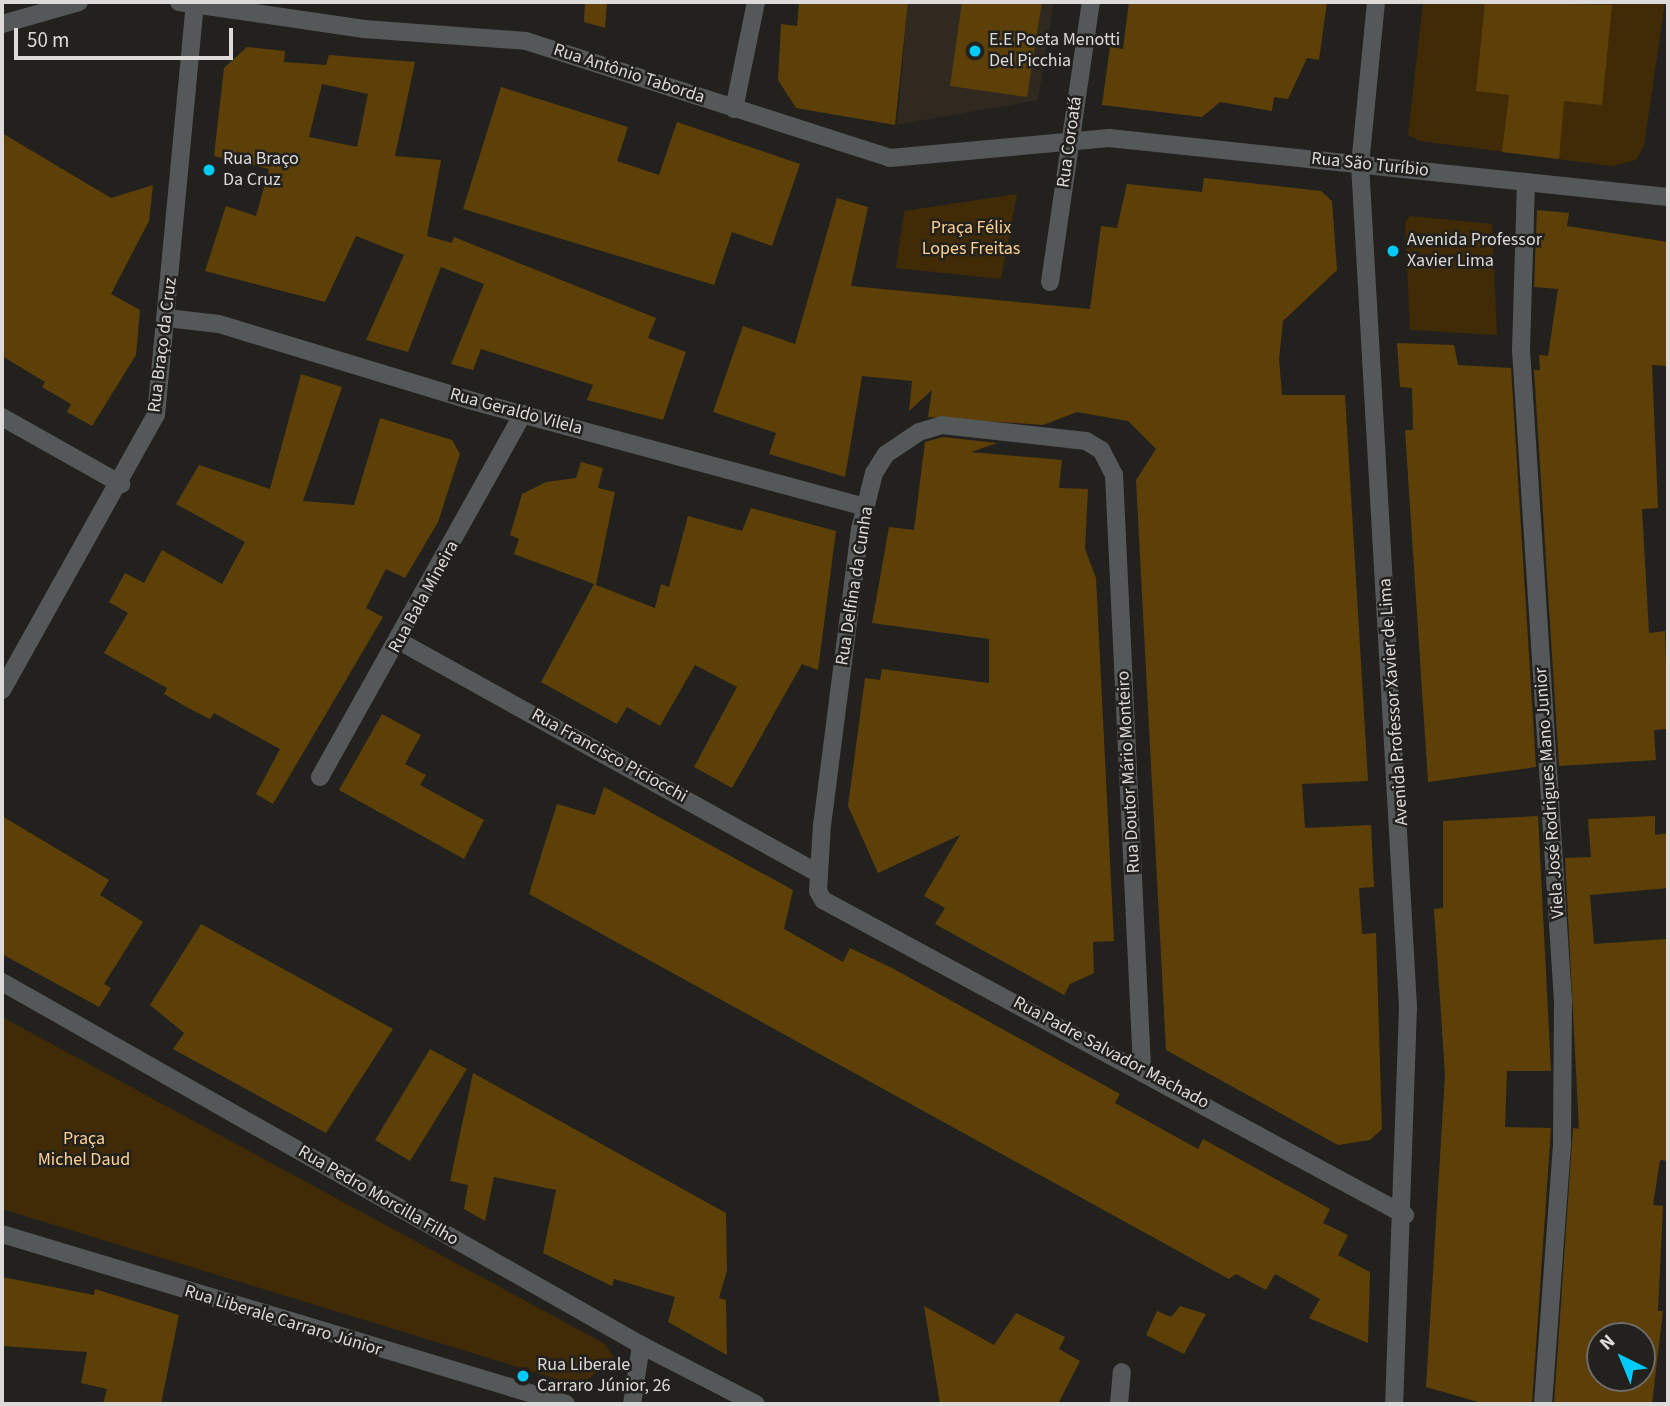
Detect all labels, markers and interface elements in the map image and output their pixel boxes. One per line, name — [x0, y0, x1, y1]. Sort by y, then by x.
scale bar — [18, 14, 236, 58]
text: 50 m — [27, 25, 69, 55]
place label: E.E Poeta Menotti Del Picchia — [989, 30, 1120, 72]
street label: Rua Antônio Taborda — [551, 39, 707, 109]
marker: E.E Poeta Menotti Del Picchia — [967, 43, 983, 59]
street label: Rua Coroatá — [1053, 95, 1087, 189]
street label: Rua São Turíbio — [1310, 148, 1430, 182]
place label: Rua Braço Da Cruz — [223, 149, 299, 192]
marker: Rua Braço Da Cruz — [201, 162, 217, 178]
park label: Praça Félix Lopes Freitas — [922, 218, 1020, 260]
place label: Avenida Professor Xavier Lima — [1407, 230, 1542, 272]
marker: Avenida Professor Xavier Lima — [1385, 243, 1401, 259]
street label: Rua Braço da Cruz — [144, 276, 182, 414]
street label: Rua Geraldo Vilela — [447, 384, 585, 440]
street label: Rua Delfina da Cunha — [832, 505, 878, 667]
street label: Rua Bala Mineira — [384, 537, 464, 657]
street label: Avenida Professor Xavier de Lima — [1375, 578, 1413, 826]
street label: Viela José Rodrigues Mano Junior — [1530, 667, 1570, 919]
street label: Rua Doutor Mário Monteiro — [1113, 670, 1145, 874]
street label: Rua Francisco Piciocchi — [527, 704, 691, 808]
street label: Rua Padre Salvador Machado — [1009, 992, 1213, 1114]
park label: Praça Michel Daud — [38, 1129, 130, 1172]
street label: Rua Pedro Morcilla Filho — [294, 1141, 462, 1251]
street label: Rua Liberale Carraro Júnior — [182, 1281, 384, 1361]
north arrow — [1586, 1322, 1656, 1392]
text: N — [1594, 1329, 1622, 1357]
place label: Rua Liberale Carraro Júnior, 26 — [537, 1355, 671, 1398]
marker: Rua Liberale Carraro Júnior, 26 — [515, 1368, 531, 1384]

